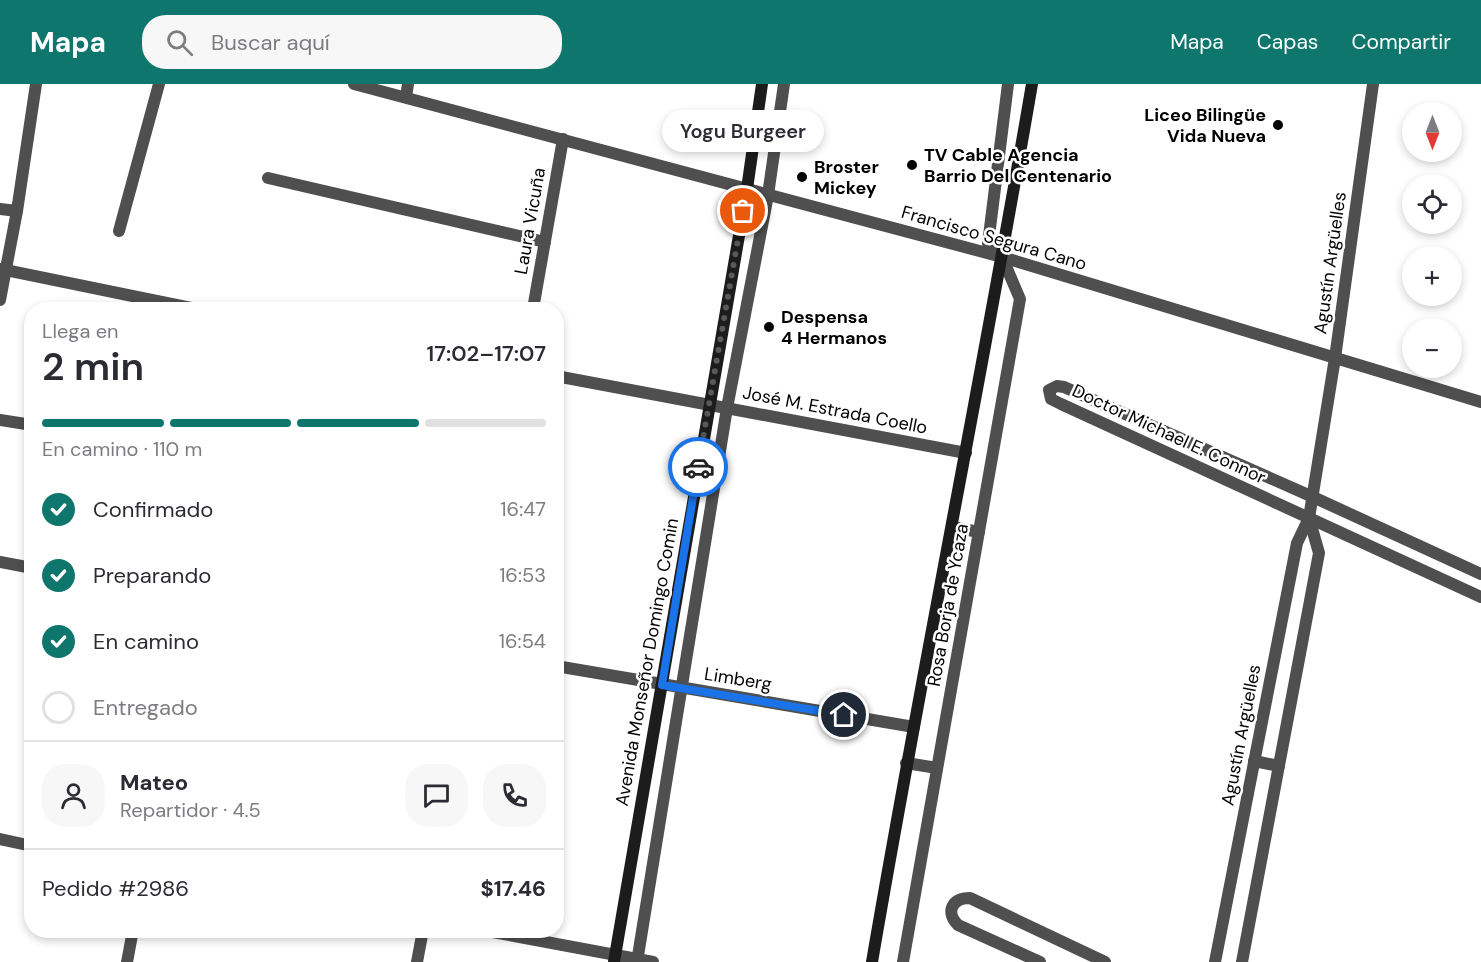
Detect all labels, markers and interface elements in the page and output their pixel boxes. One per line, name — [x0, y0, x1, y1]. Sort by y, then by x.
search box — [142, 15, 562, 69]
text: Mapa — [30, 24, 106, 61]
icon: search — [163, 26, 196, 59]
text: Buscar aquí — [211, 28, 330, 57]
text: Mapa — [1170, 28, 1224, 56]
text: Capas — [1257, 28, 1318, 56]
text: Compartir — [1351, 28, 1451, 56]
north arrow — [1402, 102, 1462, 162]
map controls — [1402, 102, 1462, 378]
place label: Liceo Bilingüe Vida Nueva — [1144, 103, 1266, 148]
callout: Yogu Burgeer — [662, 109, 824, 151]
text: Yogu Burgeer — [680, 118, 806, 144]
marker: Liceo Bilingüe Vida Nueva — [1271, 118, 1285, 132]
place label: TV Cable Agencia Barrio Del Centenario — [924, 143, 1112, 188]
place label: Broster Mickey — [814, 155, 879, 200]
marker: TV Cable Agencia Barrio Del Centenario — [905, 158, 919, 172]
street label: Laura Vicuña — [509, 166, 551, 276]
marker: Broster Mickey — [795, 170, 809, 184]
button: locate — [1402, 174, 1462, 234]
pin — [717, 185, 768, 236]
street label: Agustín Argüelles — [1308, 190, 1352, 336]
icon: bag — [726, 194, 759, 227]
street label: Francisco Segura Cano — [899, 200, 1089, 276]
button: + — [1402, 246, 1462, 306]
place label: Despensa 4 Hermanos — [781, 305, 887, 350]
text: Llega en — [42, 318, 119, 344]
button: − — [1402, 318, 1462, 378]
marker: Despensa 4 Hermanos — [762, 320, 776, 334]
text: 17:02–17:07 — [427, 339, 546, 368]
text: 2 min — [42, 341, 144, 392]
street label: Doctor Michael E. Connor — [1068, 379, 1270, 490]
street label: José M. Estrada Coello — [740, 380, 930, 440]
text: En camino · 110 m — [42, 436, 202, 462]
courier — [668, 437, 728, 497]
icon: car — [682, 451, 715, 484]
icon: check — [42, 493, 75, 526]
text: Confirmado — [93, 495, 213, 524]
text: 16:47 — [500, 496, 546, 522]
street label: Avenida Monseñor Domingo Comin — [610, 516, 684, 808]
street label: Rosa Borja de Ycaza — [922, 522, 974, 688]
icon: check — [42, 559, 75, 592]
text: Preparando — [93, 561, 211, 590]
text: 16:53 — [499, 562, 546, 588]
icon: check — [42, 625, 75, 658]
text: En camino — [93, 627, 199, 656]
text: 16:54 — [499, 628, 546, 654]
street label: Limberg — [703, 662, 773, 696]
street label: Agustín Argüelles — [1216, 662, 1266, 808]
pin — [818, 689, 869, 740]
text: Entregado — [93, 693, 198, 722]
icon: home — [827, 698, 860, 731]
button: person — [42, 764, 105, 827]
button: chat — [405, 764, 468, 827]
button: phone — [483, 764, 546, 827]
text: Mateo — [120, 768, 188, 797]
text: Repartidor · 4.5 — [120, 797, 261, 823]
text: Pedido #2986 — [42, 874, 189, 903]
text: $17.46 — [480, 874, 546, 903]

